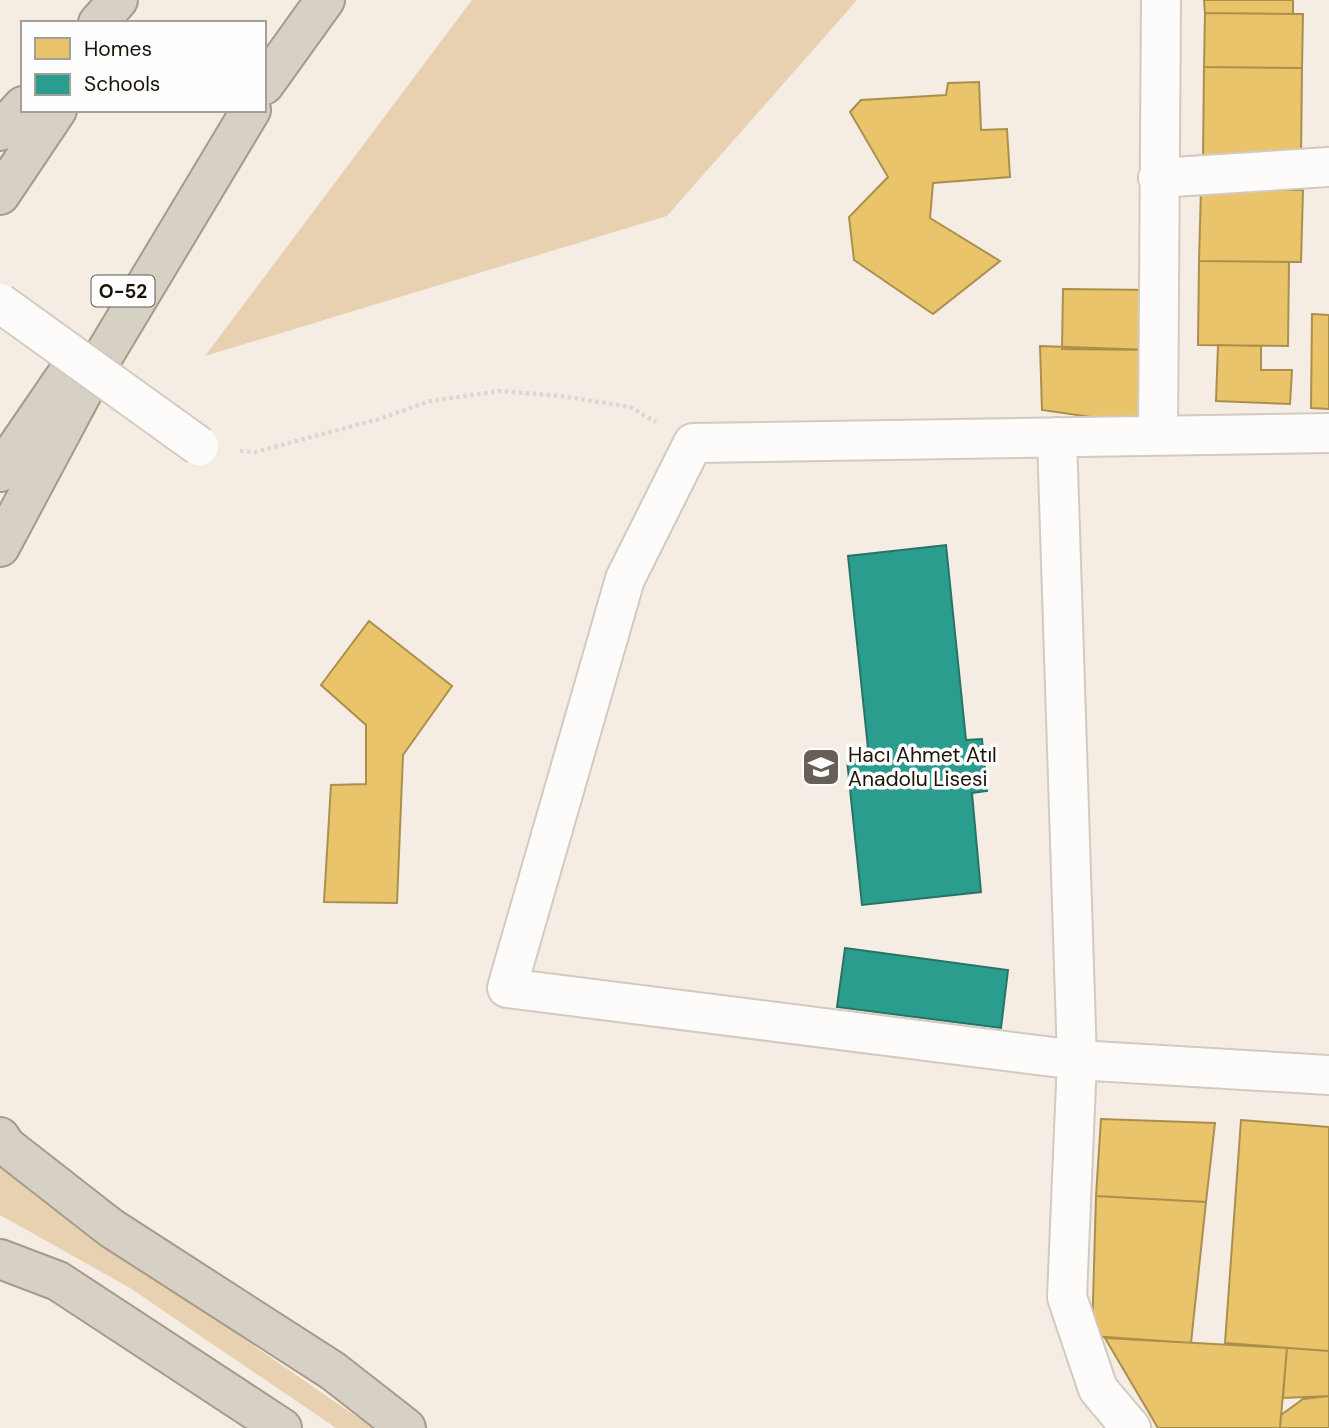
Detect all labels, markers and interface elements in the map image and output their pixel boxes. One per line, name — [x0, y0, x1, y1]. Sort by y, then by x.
legend — [21, 21, 266, 112]
text: Homes — [84, 35, 152, 63]
text: Schools — [84, 70, 160, 98]
road number: O-52 — [92, 276, 154, 306]
place label: Hacı Ahmet Atıl Anadolu Lisesi — [848, 741, 997, 793]
school or university icon: Hacı Ahmet Atıl Anadolu Lisesi — [800, 746, 842, 788]

